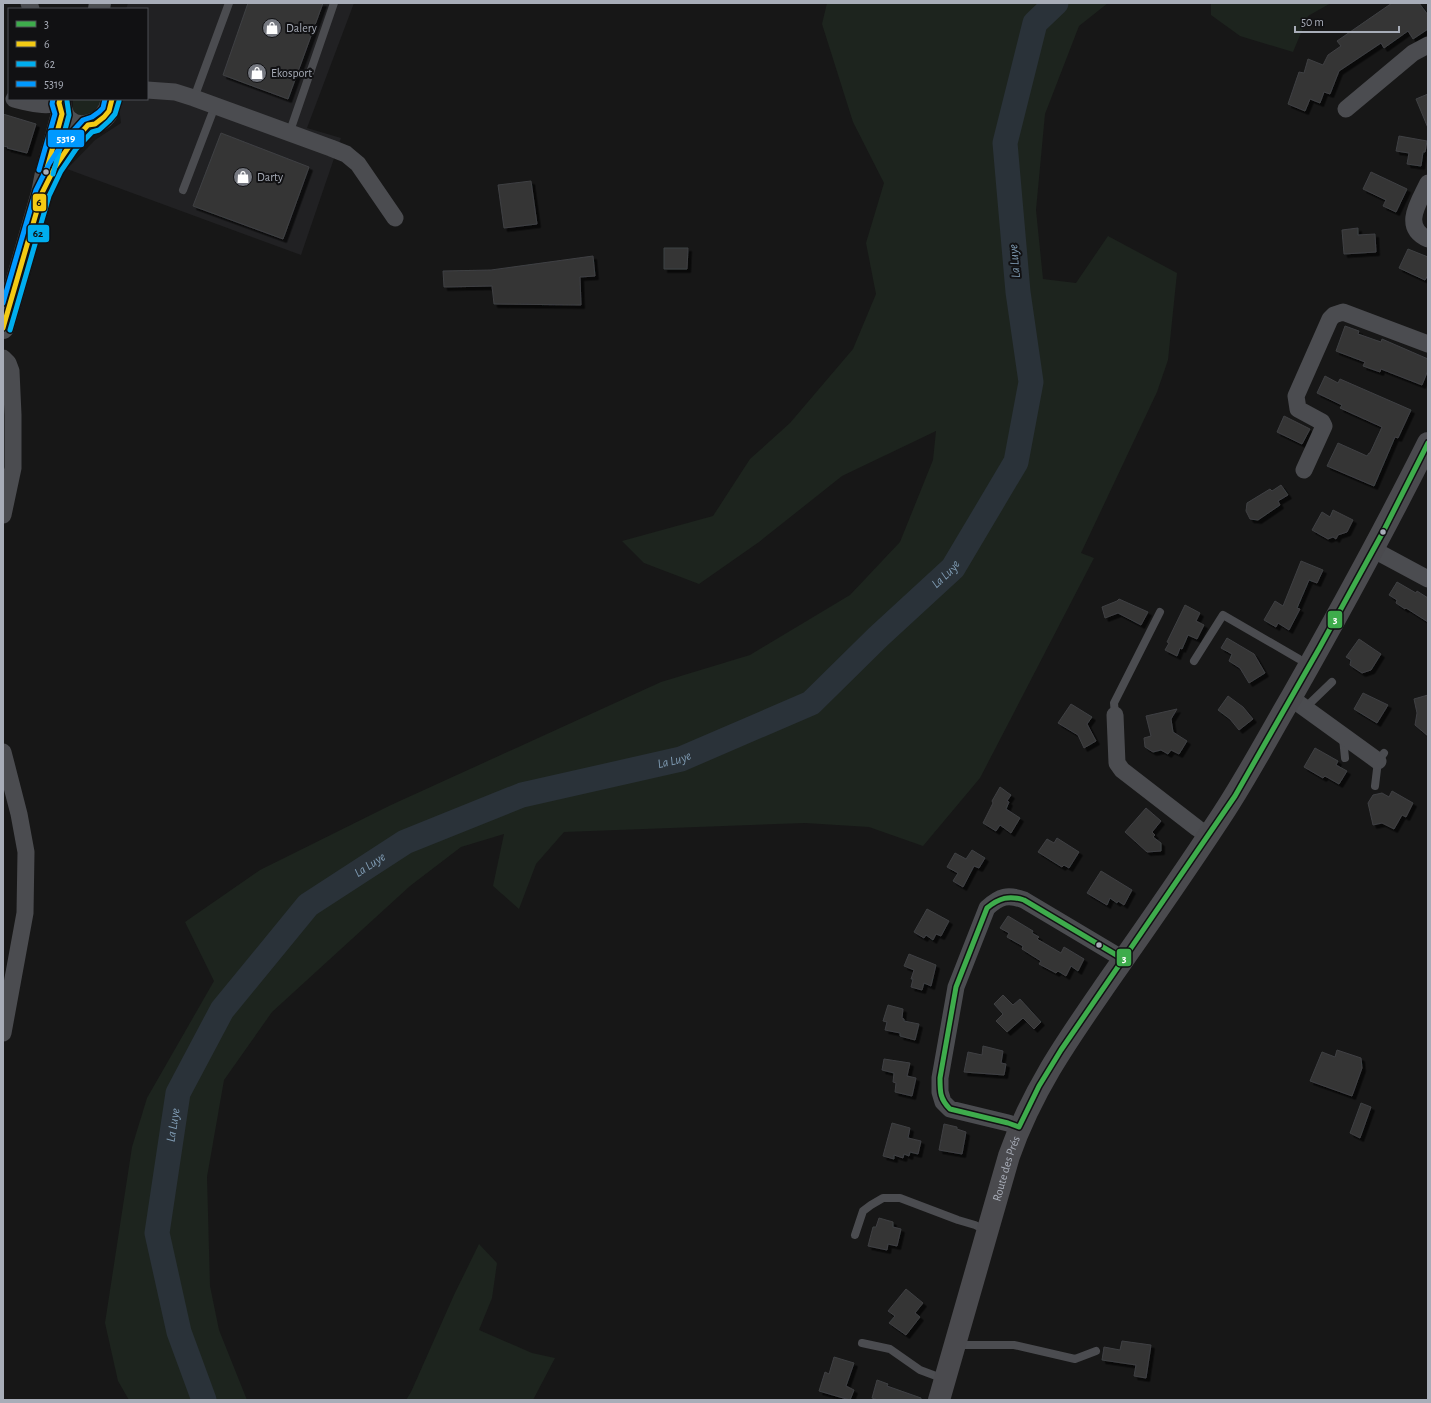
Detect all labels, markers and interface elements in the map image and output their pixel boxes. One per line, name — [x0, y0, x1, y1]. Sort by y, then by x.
legend — [8, 8, 148, 100]
scale bar — [1295, 8, 1399, 34]
text: 50 m — [1301, 16, 1324, 28]
shop icon: Dalery — [261, 17, 283, 39]
text: 3 — [44, 18, 49, 30]
place label: Dalery — [286, 22, 317, 35]
text: 6 — [44, 38, 50, 50]
text: 62 — [44, 58, 56, 70]
shop icon: Ekosport — [246, 62, 268, 84]
place label: Ekosport — [271, 67, 312, 79]
text: 5319 — [44, 78, 64, 90]
line badge: 5319 — [47, 129, 85, 148]
text: 5319 — [57, 133, 75, 144]
shop icon: Darty — [232, 166, 254, 188]
unlabelled marker — [41, 167, 51, 177]
place label: Darty — [257, 171, 283, 184]
line badge: 6 — [32, 193, 47, 212]
text: 6 — [36, 197, 42, 208]
line badge: 62 — [27, 224, 50, 243]
text: 62 — [33, 228, 43, 239]
water label: La Luye — [1007, 243, 1023, 279]
unlabelled marker — [1378, 527, 1388, 537]
water label: La Luye — [929, 558, 963, 591]
line badge: 3 — [1327, 610, 1343, 629]
text: 3 — [1333, 614, 1338, 625]
water label: La Luye — [656, 749, 693, 771]
water label: La Luye — [352, 850, 388, 879]
unlabelled marker — [1094, 940, 1104, 950]
line badge: 3 — [1116, 948, 1132, 967]
text: 3 — [1122, 953, 1127, 964]
water label: La Luye — [164, 1107, 182, 1143]
street label: Route des Prés — [990, 1134, 1022, 1203]

